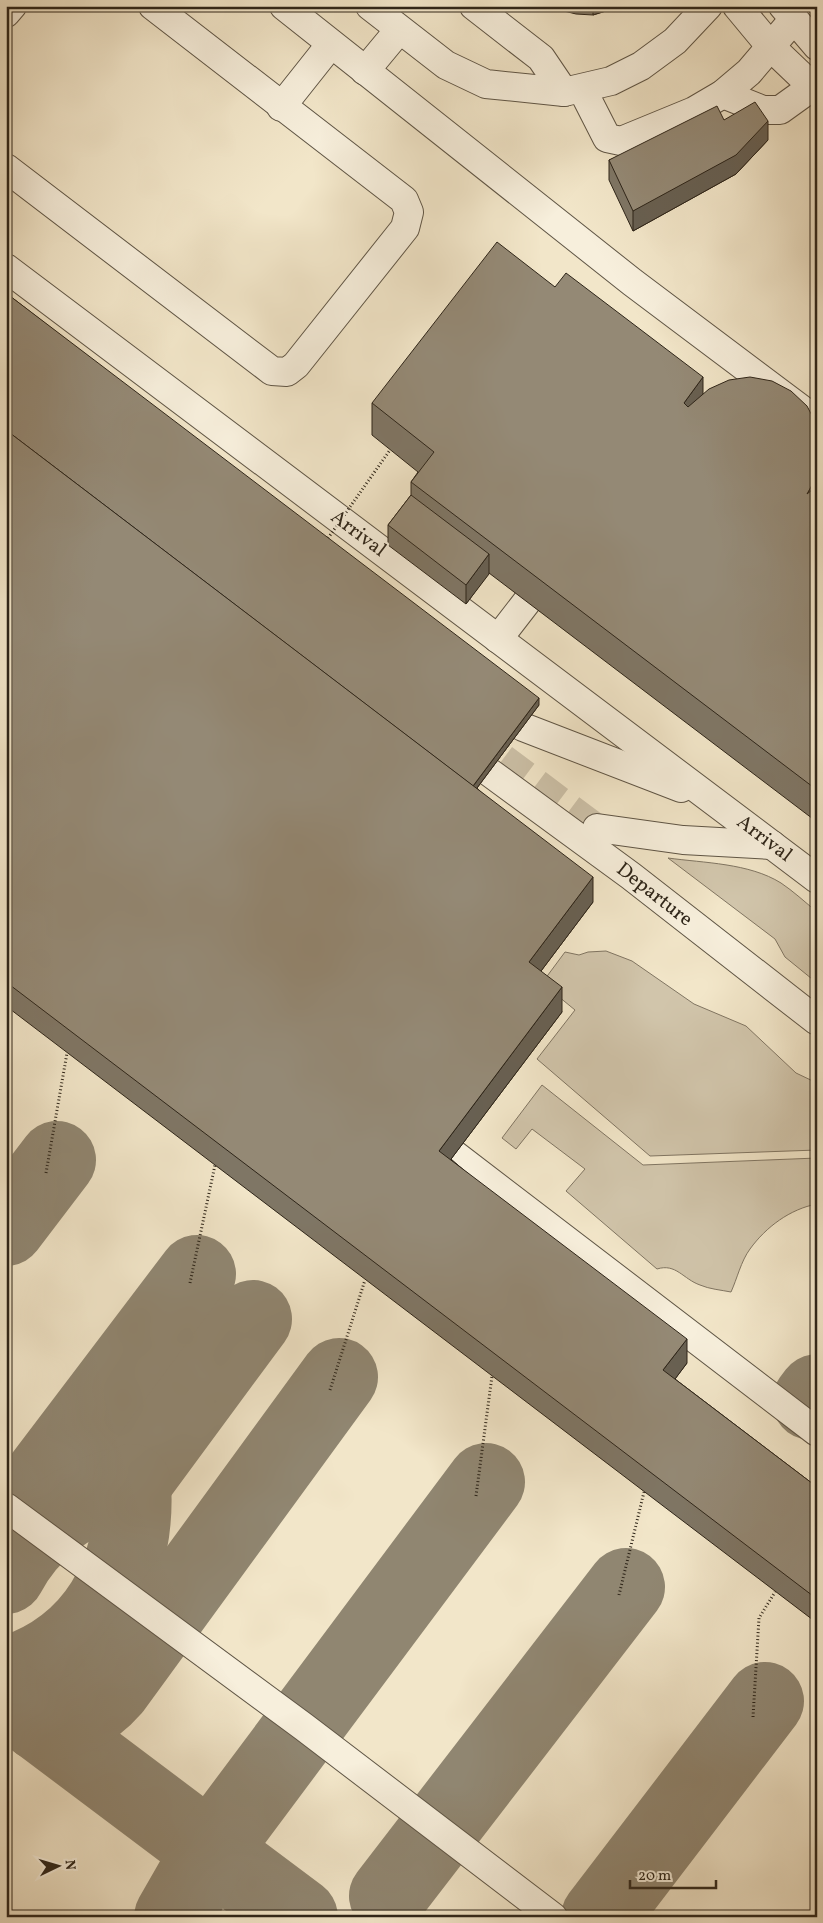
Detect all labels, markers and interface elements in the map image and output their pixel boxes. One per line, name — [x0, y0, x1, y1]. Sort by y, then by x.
street label: Arrival — [324, 504, 392, 564]
street label: Arrival — [730, 809, 798, 869]
street label: Departure — [610, 856, 698, 934]
north arrow — [32, 1840, 82, 1890]
scale bar — [630, 1858, 717, 1890]
text: N — [60, 1859, 79, 1871]
text: 20 m — [638, 1866, 671, 1887]

